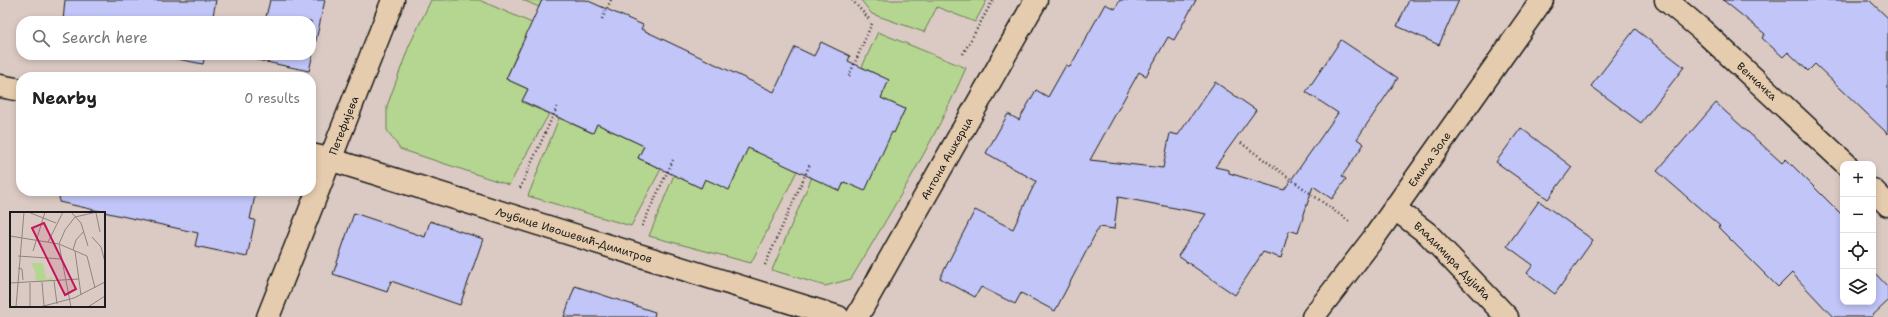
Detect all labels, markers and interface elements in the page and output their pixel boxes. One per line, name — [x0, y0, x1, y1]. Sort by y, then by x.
search box — [16, 16, 316, 60]
icon: search — [30, 27, 52, 49]
text: Search here — [62, 28, 148, 48]
street label: Венчачка — [1733, 59, 1780, 104]
text: Nearby — [32, 87, 97, 109]
text: 0 results — [244, 90, 300, 107]
street label: Петефијева — [326, 94, 362, 157]
street label: Антона Ашкерца — [918, 115, 976, 203]
street label: Емила Золе — [1405, 129, 1455, 190]
map controls — [1840, 161, 1876, 305]
button: + — [1840, 161, 1876, 197]
button: − — [1840, 197, 1876, 233]
street label: Љубице Ивошевић-Димитров — [494, 204, 654, 267]
inset map — [10, 212, 105, 307]
street label: Владимира Дујића — [1410, 219, 1494, 304]
button: locate — [1840, 233, 1876, 269]
button: layers — [1840, 269, 1876, 305]

